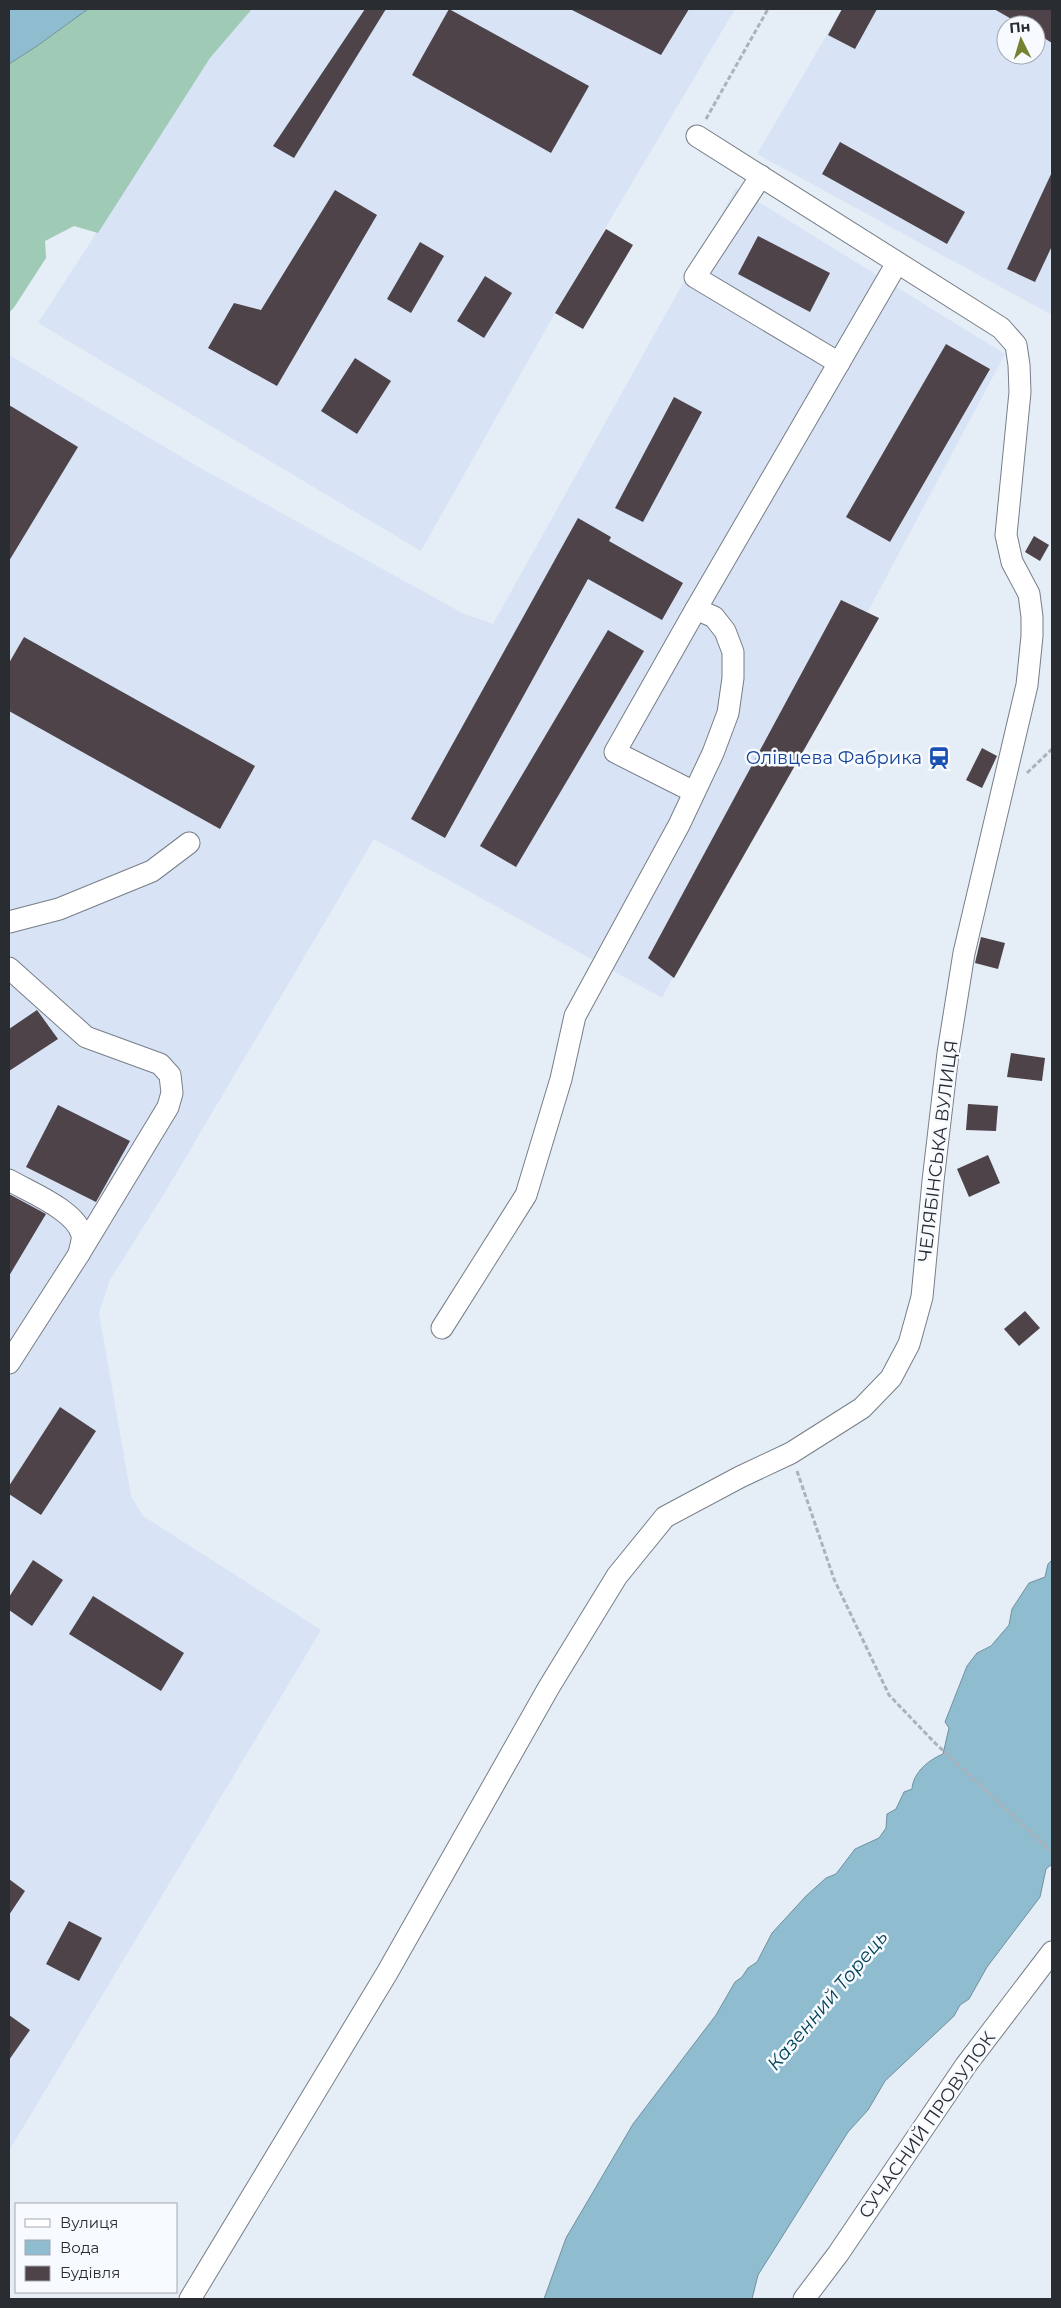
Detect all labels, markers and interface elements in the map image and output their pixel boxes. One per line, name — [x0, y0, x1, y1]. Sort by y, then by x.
north arrow — [996, 15, 1046, 65]
text: Пн — [1009, 17, 1031, 37]
station icon: Олівцева Фабрика — [926, 745, 952, 771]
place label: Олівцева Фабрика — [746, 747, 922, 769]
street label: ЧЕЛЯБІНСЬКА ВУЛИЦЯ — [913, 1039, 963, 1263]
water label: Казенний Торець — [762, 1926, 893, 2075]
street label: СУЧАСНИЙ ПРОВУЛОК — [854, 2027, 1000, 2223]
legend — [15, 2203, 178, 2293]
text: Вулиця — [60, 2213, 118, 2232]
text: Вода — [60, 2238, 99, 2257]
text: Будівля — [60, 2263, 120, 2282]

